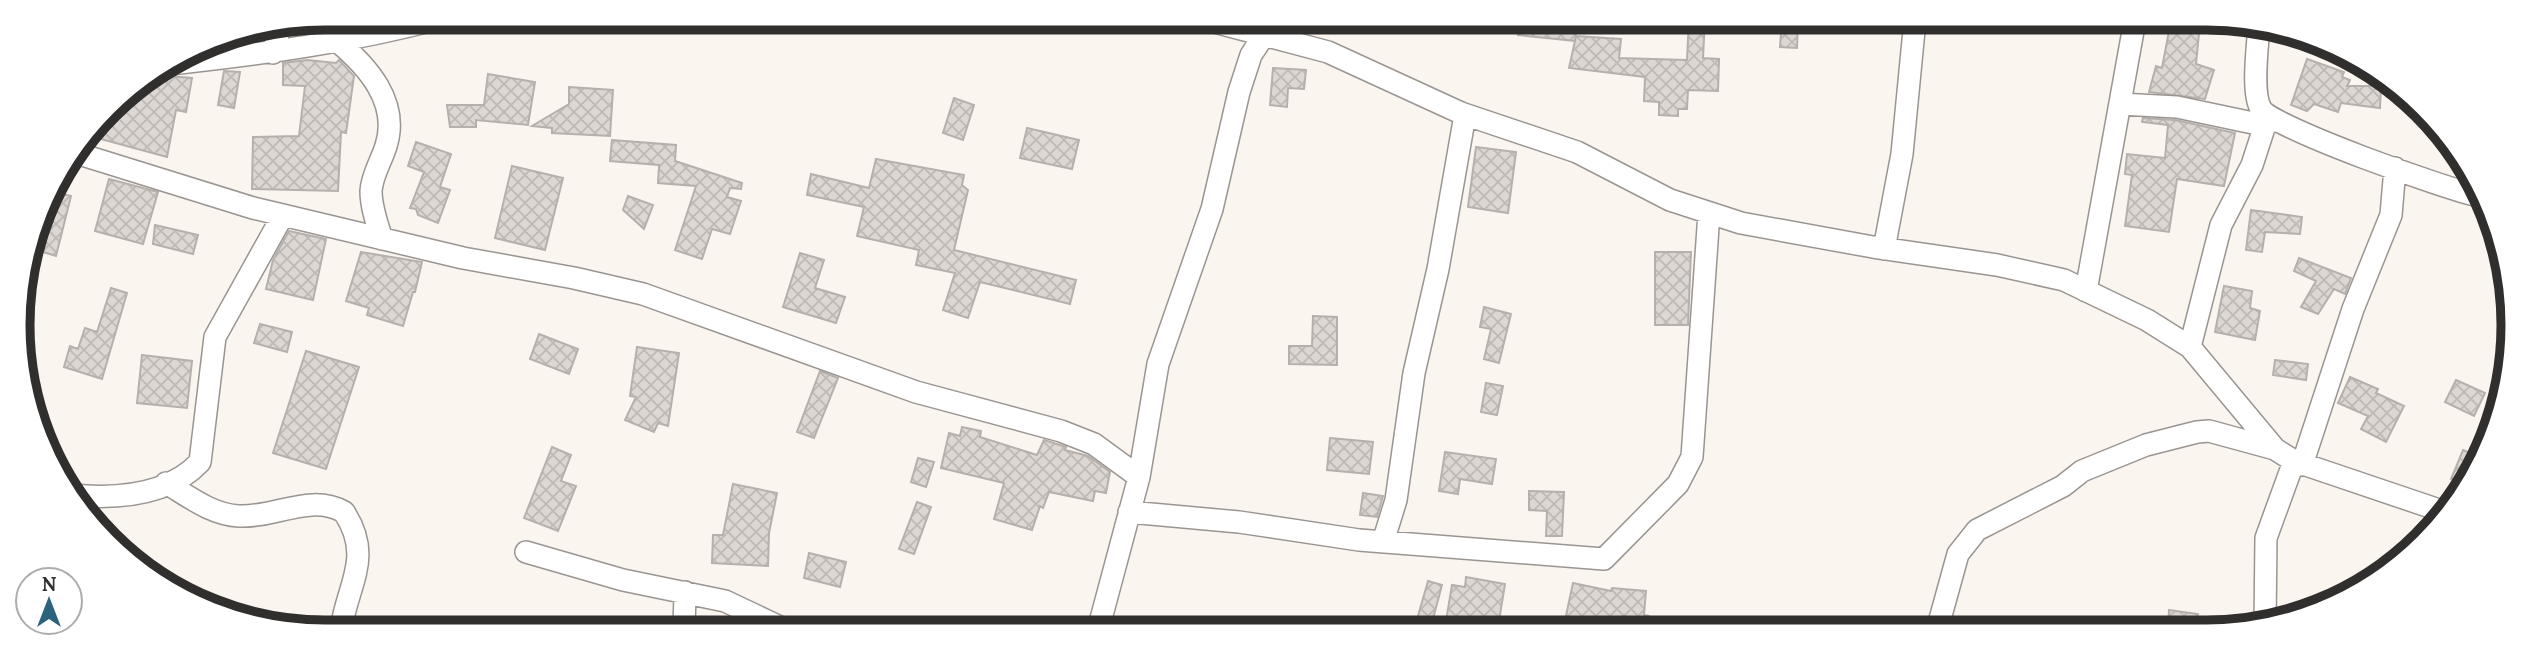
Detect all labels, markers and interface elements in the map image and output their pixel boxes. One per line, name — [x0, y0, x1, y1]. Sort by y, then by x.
north arrow — [14, 566, 84, 636]
text: N — [42, 572, 57, 596]

